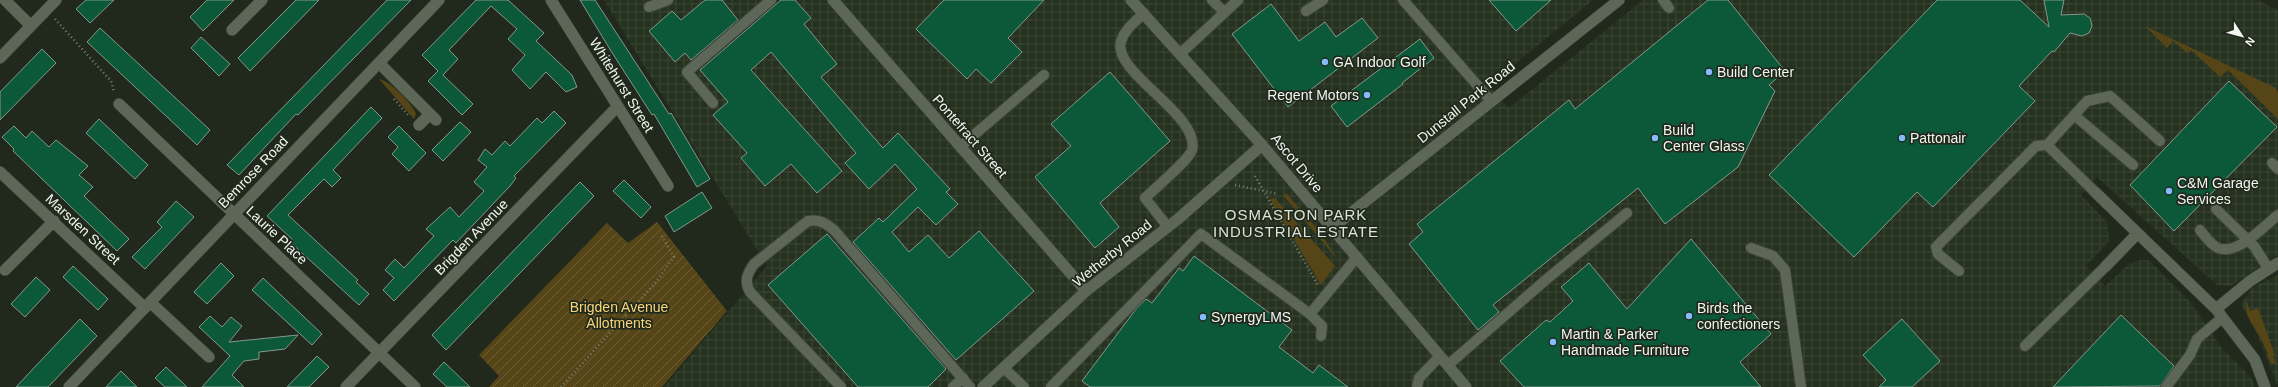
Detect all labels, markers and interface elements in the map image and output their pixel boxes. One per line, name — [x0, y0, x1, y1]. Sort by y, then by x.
north arrow — [2222, 16, 2262, 56]
street label: Whitehurst Street — [587, 35, 657, 135]
text: N — [2243, 35, 2257, 49]
place label: GA Indoor Golf — [1333, 54, 1426, 70]
marker: GA Indoor Golf — [1320, 57, 1330, 67]
street label: Dunstall Park Road — [1414, 58, 1518, 146]
place label: Build Center — [1717, 64, 1794, 80]
marker: Build Center — [1704, 67, 1714, 77]
place label: Regent Motors — [1267, 87, 1359, 103]
marker: Regent Motors — [1362, 90, 1372, 100]
street label: Pontefract Street — [929, 91, 1011, 181]
place label: Build Center Glass — [1663, 122, 1745, 154]
street label: Ascot Drive — [1268, 130, 1326, 196]
place label: Pattonair — [1910, 130, 1966, 146]
street label: Bemrose Road — [215, 133, 291, 211]
marker: Build Center Glass — [1650, 133, 1660, 143]
marker: Pattonair — [1897, 133, 1907, 143]
place label: C&M Garage Services — [2177, 175, 2259, 207]
marker: C&M Garage Services — [2164, 186, 2174, 196]
street label: Marsden Street — [43, 191, 124, 268]
street label: Brigden Avenue — [431, 196, 511, 278]
street label: Laurie Place — [243, 203, 311, 268]
district label: OSMASTON PARK INDUSTRIAL ESTATE — [1213, 206, 1379, 240]
street label: Wetherby Road — [1069, 216, 1155, 290]
park label: Brigden Avenue Allotments — [570, 299, 669, 331]
place label: Birds the confectioners — [1697, 300, 1780, 332]
place label: SynergyLMS — [1211, 309, 1291, 325]
marker: Birds the confectioners — [1684, 311, 1694, 321]
marker: SynergyLMS — [1198, 312, 1208, 322]
place label: Martin & Parker Handmade Furniture — [1561, 326, 1690, 358]
marker: Martin & Parker Handmade Furniture — [1548, 337, 1558, 347]

